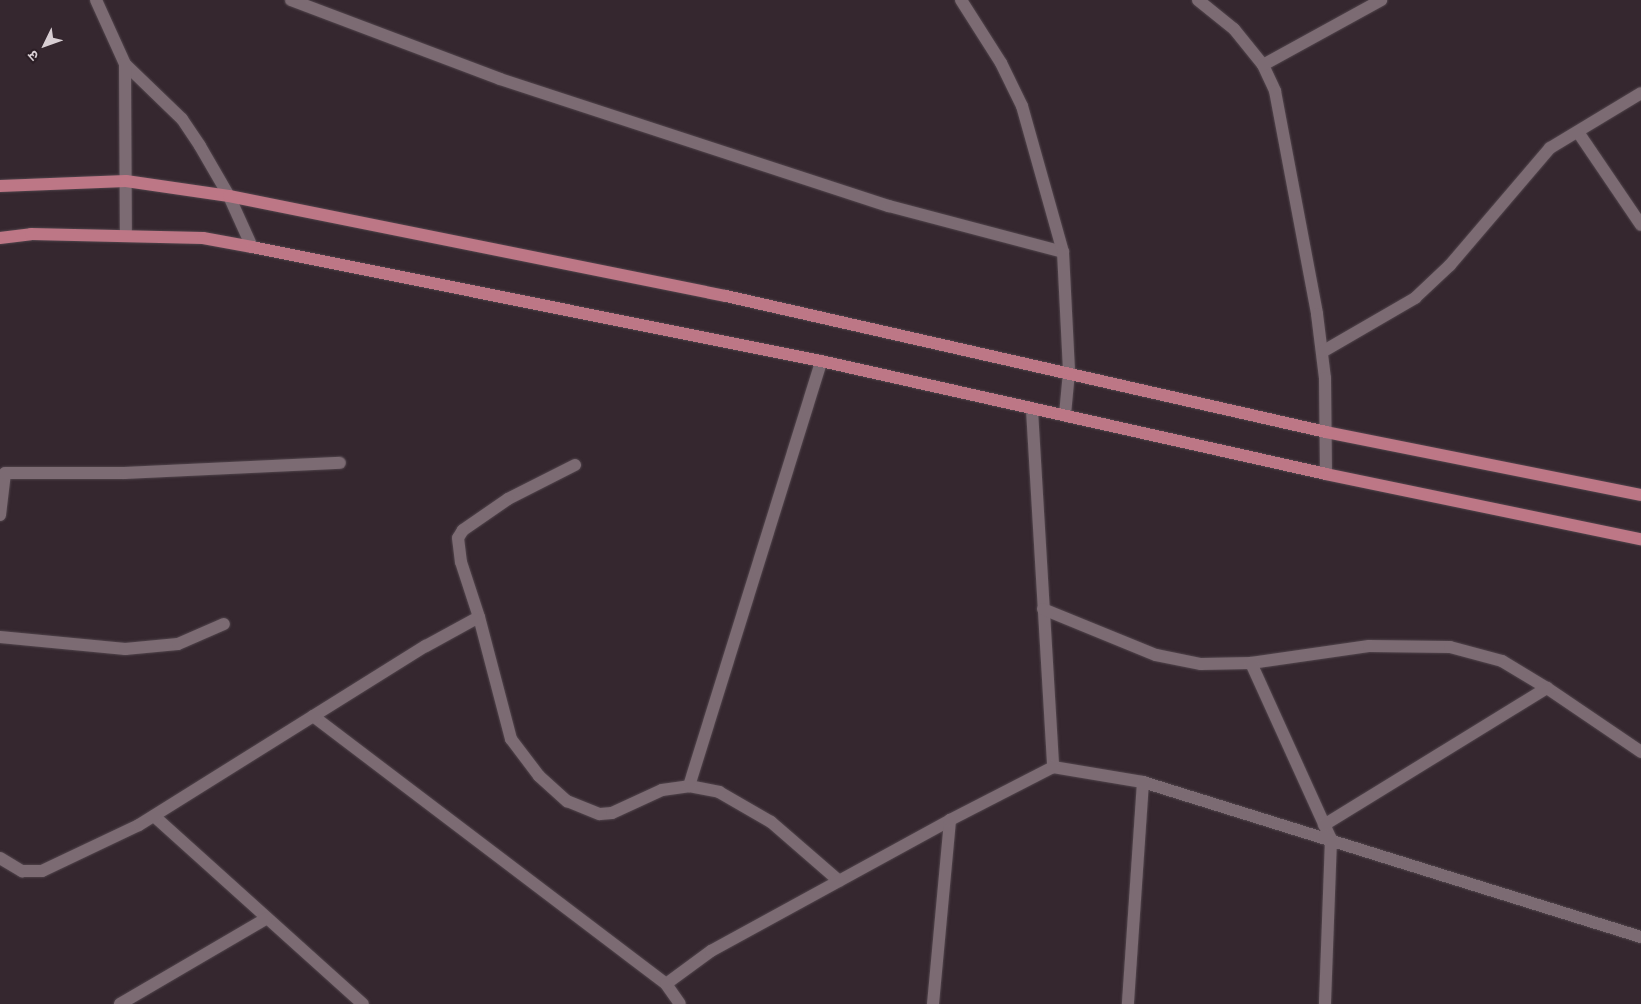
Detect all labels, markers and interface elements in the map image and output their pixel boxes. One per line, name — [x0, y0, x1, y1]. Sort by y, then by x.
north arrow — [20, 20, 70, 70]
text: उ — [24, 47, 43, 64]

